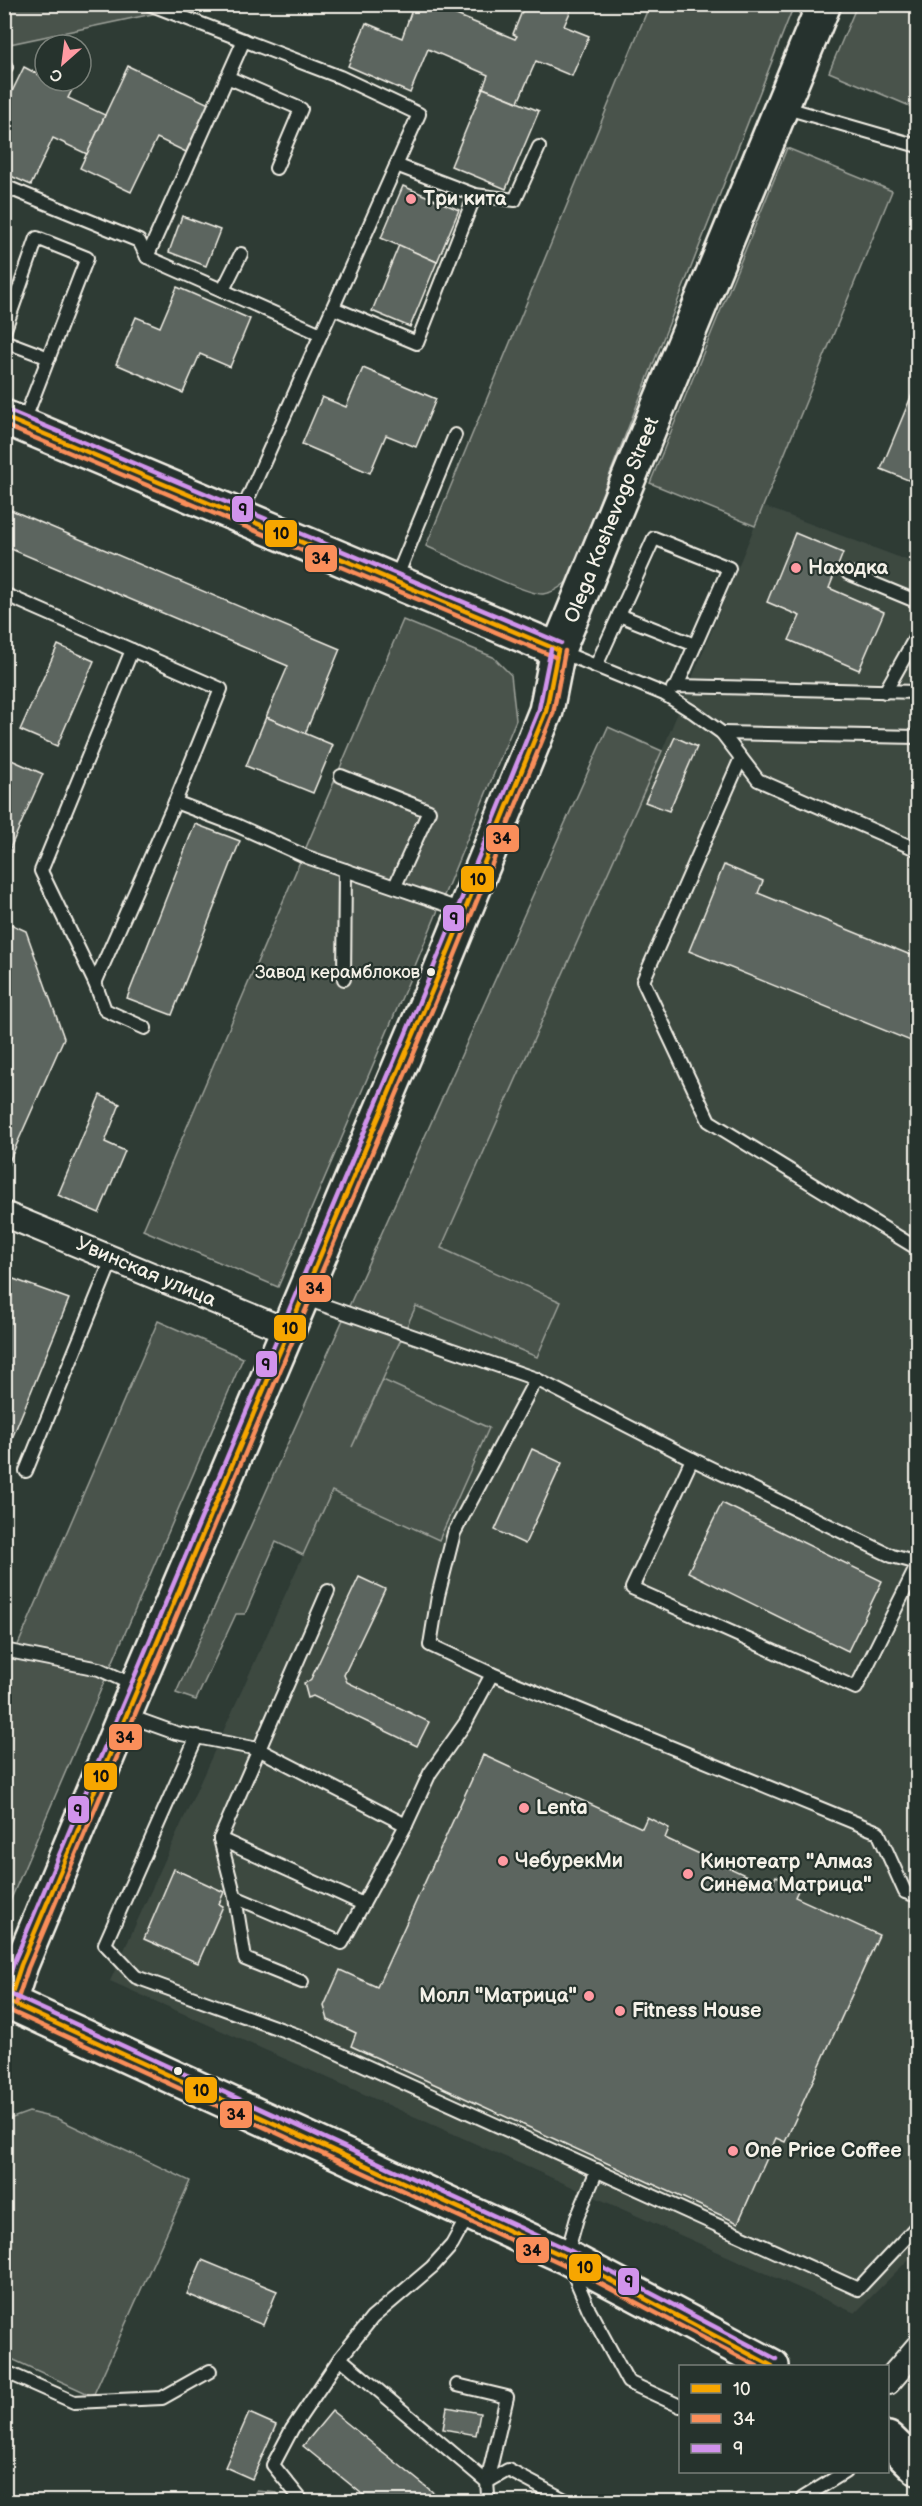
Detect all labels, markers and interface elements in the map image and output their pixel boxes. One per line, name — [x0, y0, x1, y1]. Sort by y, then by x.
north arrow — [33, 33, 93, 93]
text: С — [47, 64, 66, 86]
place label: Три кита — [423, 187, 507, 211]
marker: Три кита — [404, 192, 418, 206]
street label: Olega Koshevogo Street — [560, 413, 664, 627]
line badge: 9 — [231, 495, 254, 523]
text: 9 — [238, 501, 248, 520]
line badge: 10 — [264, 519, 298, 548]
text: 10 — [273, 525, 289, 544]
line badge: 34 — [304, 544, 338, 573]
text: 34 — [312, 550, 331, 569]
place label: Находка — [808, 556, 888, 580]
marker: Находка — [789, 561, 803, 575]
line badge: 34 — [485, 824, 520, 853]
text: 34 — [493, 830, 512, 849]
line badge: 10 — [460, 865, 495, 893]
text: 10 — [470, 871, 486, 890]
line badge: 9 — [442, 904, 465, 932]
text: 9 — [449, 910, 459, 929]
place label: Завод керамблоков — [255, 962, 421, 983]
marker: Завод керамблоков — [425, 966, 437, 978]
street label: Увинская улица — [72, 1232, 220, 1312]
line badge: 34 — [298, 1274, 332, 1303]
text: 34 — [306, 1280, 325, 1299]
line badge: 10 — [273, 1314, 307, 1342]
text: 10 — [282, 1320, 298, 1339]
line badge: 9 — [255, 1350, 278, 1378]
text: 9 — [261, 1356, 271, 1375]
line badge: 34 — [108, 1723, 143, 1751]
text: 34 — [116, 1729, 135, 1748]
line badge: 10 — [83, 1762, 118, 1791]
text: 10 — [93, 1768, 109, 1787]
line badge: 9 — [67, 1795, 90, 1824]
place label: Lenta — [536, 1796, 588, 1820]
marker: Lenta — [517, 1801, 531, 1815]
text: 9 — [73, 1802, 83, 1821]
place label: ЧебурекМи — [515, 1849, 623, 1873]
place label: Кинотеатр "Алмаз Синема Матрица" — [700, 1850, 873, 1897]
marker: ЧебурекМи — [496, 1854, 510, 1868]
marker: Кинотеатр "Алмаз Синема Матрица" — [681, 1867, 695, 1881]
place label: Молл "Матрица" — [419, 1984, 577, 2008]
marker: Молл "Матрица" — [582, 1989, 596, 2003]
place label: Fitness House — [632, 1999, 762, 2023]
marker: Fitness House — [613, 2004, 627, 2018]
unlabelled marker — [172, 2065, 184, 2077]
line badge: 10 — [184, 2076, 218, 2104]
text: 10 — [193, 2082, 209, 2101]
line badge: 34 — [219, 2100, 253, 2129]
text: 34 — [227, 2106, 246, 2125]
place label: One Price Coffee — [745, 2139, 902, 2163]
marker: One Price Coffee — [726, 2144, 740, 2158]
line badge: 34 — [515, 2236, 550, 2264]
text: 34 — [523, 2242, 542, 2261]
line badge: 10 — [568, 2253, 602, 2282]
text: 10 — [577, 2259, 593, 2278]
line badge: 9 — [617, 2267, 640, 2296]
text: 9 — [624, 2273, 634, 2292]
legend — [679, 2365, 889, 2473]
text: 10 — [733, 2379, 751, 2400]
text: 34 — [733, 2409, 755, 2430]
text: 9 — [733, 2439, 743, 2460]

